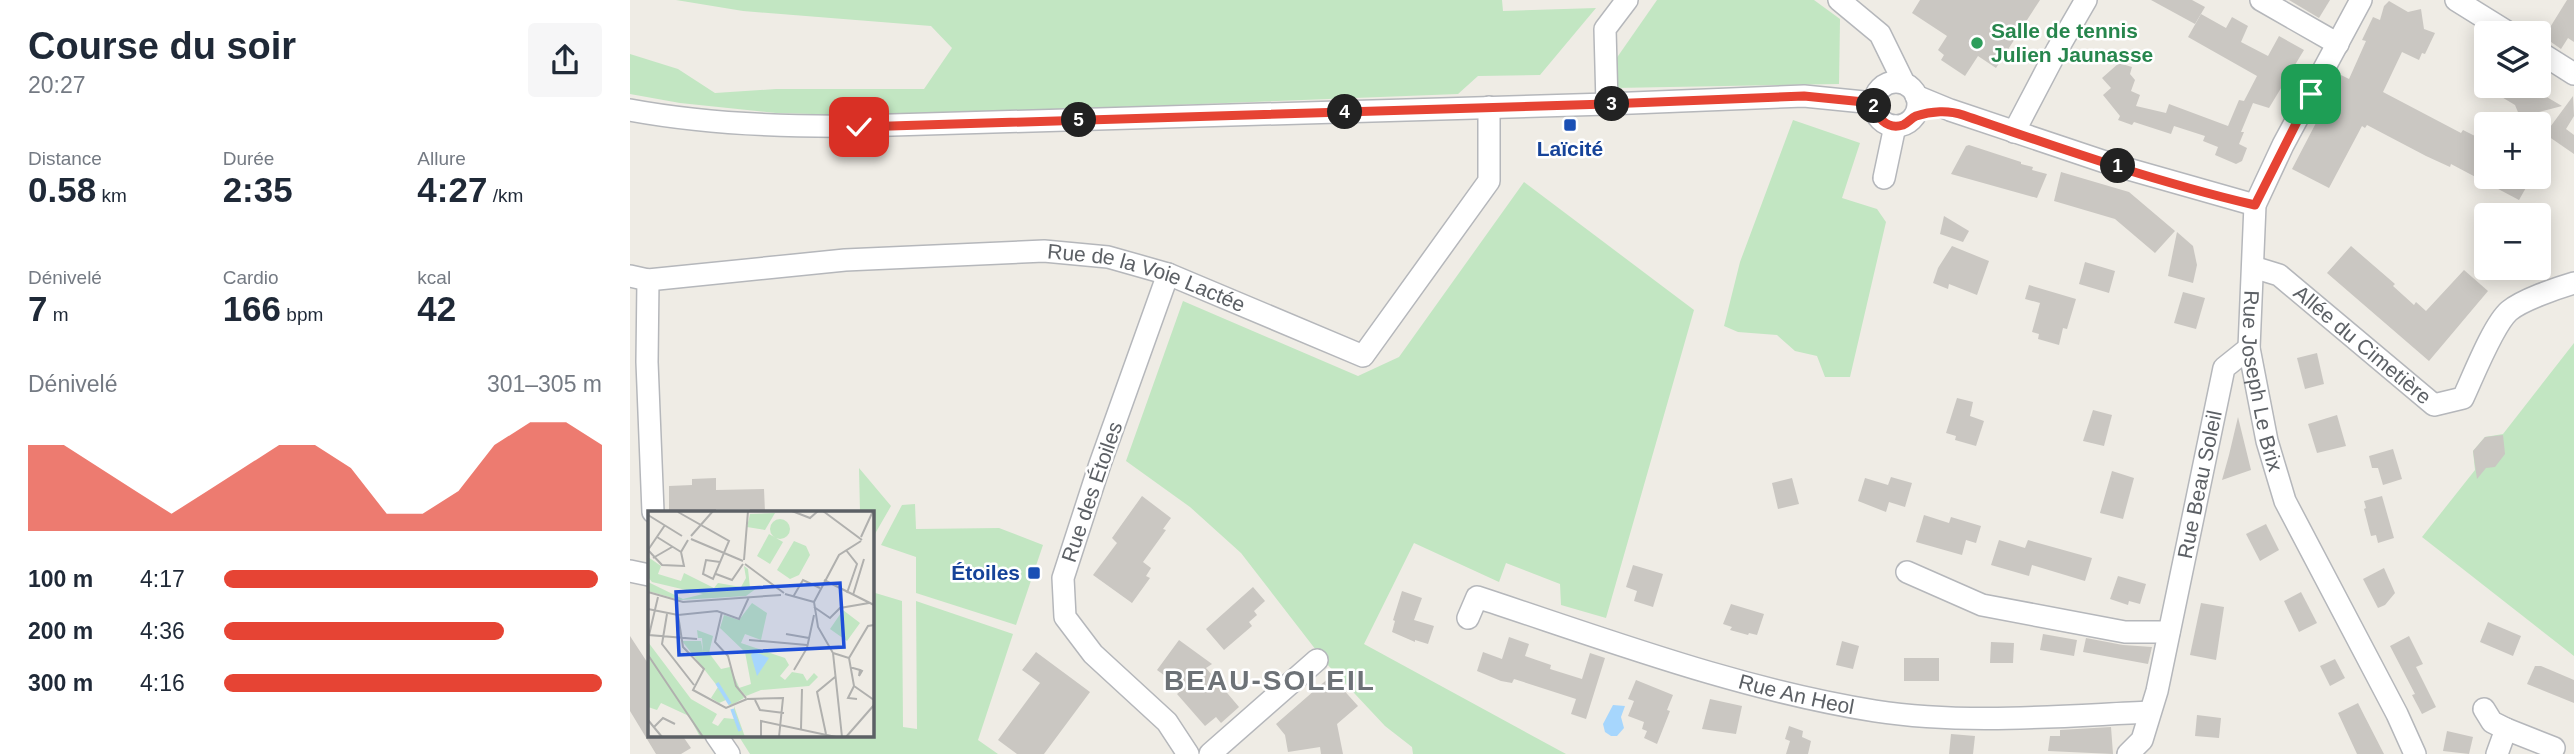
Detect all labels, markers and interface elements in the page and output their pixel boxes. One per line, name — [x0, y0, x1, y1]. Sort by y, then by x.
place label: Salle de tennis Julien Jaunasse — [1991, 19, 2153, 66]
map controls — [2474, 21, 2551, 280]
button: layers — [2474, 21, 2551, 98]
button: share — [528, 23, 602, 97]
text: Course du soir — [28, 25, 296, 67]
marker: Salle de tennis Julien Jaunasse — [1969, 35, 1985, 51]
pin — [2281, 64, 2341, 124]
text: 20:27 — [28, 72, 86, 98]
icon: arrive — [2292, 75, 2330, 113]
pin: 3 — [1594, 86, 1630, 122]
pin: 2 — [1856, 88, 1892, 124]
text: 3 — [1606, 93, 1617, 114]
pin: 4 — [1328, 94, 1362, 130]
text: 2 — [1868, 95, 1879, 116]
pin — [829, 97, 889, 157]
text: 4 — [1339, 101, 1350, 122]
pin: 5 — [1062, 102, 1096, 138]
icon: check — [840, 108, 878, 146]
text: 5 — [1073, 109, 1084, 130]
button: + — [2474, 112, 2551, 189]
marker: Laïcité — [1562, 117, 1578, 133]
place label: Laïcité — [1537, 137, 1603, 160]
text: Distance — [28, 148, 102, 169]
text: Durée — [223, 148, 274, 169]
text: Allure — [417, 148, 466, 169]
pin: 1 — [2100, 148, 2136, 184]
text: 1 — [2112, 155, 2123, 176]
text: 0.58 — [28, 170, 96, 209]
text: 2:35 — [223, 170, 293, 209]
text: 4:27 — [417, 170, 487, 209]
text: km — [96, 185, 127, 206]
text: /km — [487, 185, 523, 206]
button: − — [2474, 203, 2551, 280]
street label: Rue de la Voie Lactée — [1046, 239, 1249, 316]
text: Dénivelé — [28, 267, 102, 288]
text: Cardio — [223, 267, 279, 288]
text: kcal — [417, 267, 451, 288]
street label: Allée du Cimetière — [2290, 281, 2436, 409]
text: 7 — [28, 289, 47, 328]
text: 166 — [223, 289, 281, 328]
text: 42 — [417, 289, 456, 328]
street label: Rue Joseph Le Brix — [2238, 290, 2288, 474]
text: m — [47, 304, 69, 325]
text: bpm — [281, 304, 323, 325]
text: Dénivelé — [28, 371, 118, 397]
text: 301–305 m — [487, 371, 602, 397]
street label: Rue Beau Soleil — [2173, 408, 2226, 560]
street label: Rue des Étoiles — [1057, 419, 1126, 565]
inset map — [648, 511, 873, 736]
place label: Étoiles — [951, 561, 1020, 584]
marker: Étoiles — [1026, 565, 1042, 581]
text: 100 m — [28, 566, 93, 592]
text: 4:17 — [140, 566, 185, 592]
text: 200 m — [28, 618, 93, 644]
text: 4:36 — [140, 618, 185, 644]
district label: BEAU-SOLEIL — [1164, 665, 1376, 696]
street label: Rue An Heol — [1736, 669, 1856, 718]
text: 300 m — [28, 670, 93, 696]
text: 4:16 — [140, 670, 185, 696]

